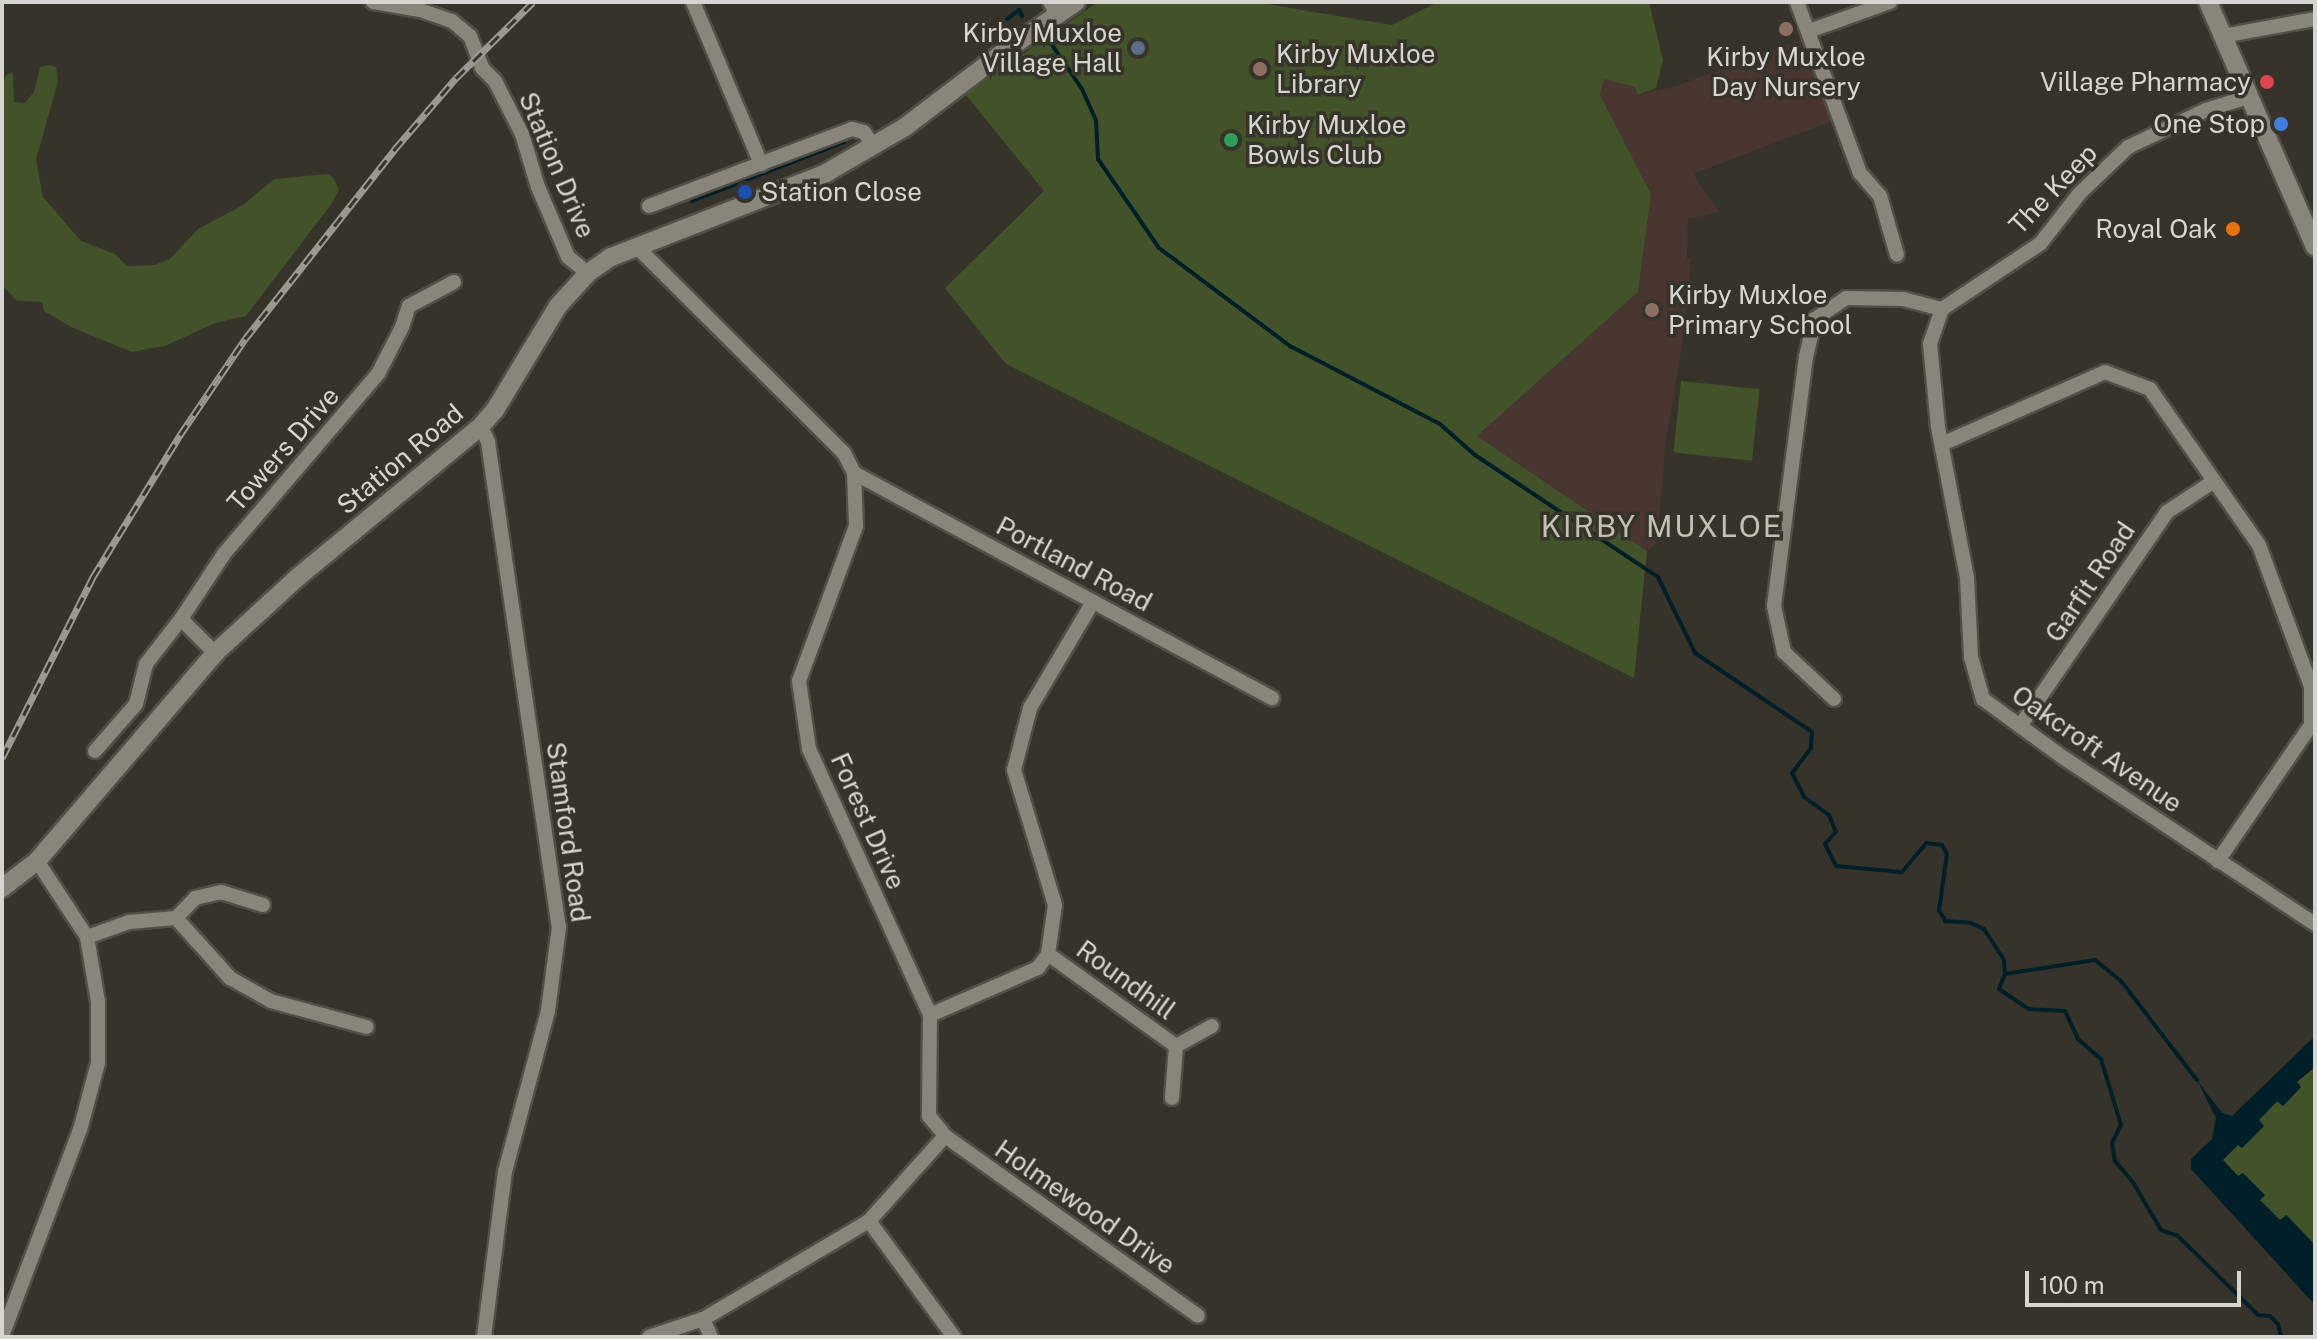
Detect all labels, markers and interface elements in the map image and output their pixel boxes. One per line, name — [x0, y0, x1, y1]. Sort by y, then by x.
place label: Kirby Muxloe Village Hall — [962, 17, 1122, 78]
marker: Kirby Muxloe Day Nursery — [1777, 20, 1795, 38]
place label: Kirby Muxloe Library — [1276, 38, 1436, 100]
marker: Kirby Muxloe Village Hall — [1129, 39, 1147, 57]
place label: Kirby Muxloe Day Nursery — [1706, 41, 1866, 102]
marker: Kirby Muxloe Library — [1251, 60, 1269, 78]
place label: Village Pharmacy — [2040, 66, 2251, 98]
marker: Village Pharmacy — [2258, 73, 2276, 91]
street label: Station Drive — [512, 87, 602, 243]
place label: One Stop — [2153, 108, 2265, 140]
place label: Kirby Muxloe Bowls Club — [1247, 109, 1407, 170]
marker: One Stop — [2272, 115, 2290, 133]
marker: Kirby Muxloe Bowls Club — [1222, 131, 1240, 149]
street label: The Keep — [2002, 137, 2104, 241]
place label: Station Close — [761, 176, 922, 208]
marker: Station Close — [736, 183, 754, 201]
place label: Royal Oak — [2095, 213, 2217, 245]
marker: Royal Oak — [2224, 220, 2242, 238]
place label: Kirby Muxloe Primary School — [1668, 279, 1853, 340]
marker: Kirby Muxloe Primary School — [1643, 301, 1661, 319]
street label: Towers Drive — [220, 380, 346, 518]
street label: Station Road — [331, 397, 469, 521]
district label: KIRBY MUXLOE — [1540, 508, 1784, 544]
street label: Portland Road — [991, 510, 1157, 618]
street label: Garfit Road — [2038, 516, 2142, 648]
street label: Oakcroft Avenue — [2006, 679, 2188, 819]
street label: Stamford Road — [540, 740, 596, 924]
street label: Forest Drive — [824, 748, 912, 894]
street label: Roundhill — [1070, 934, 1182, 1026]
street label: Holmewood Drive — [989, 1133, 1181, 1281]
scale bar — [2029, 1255, 2245, 1305]
text: 100 m — [2039, 1271, 2105, 1299]

